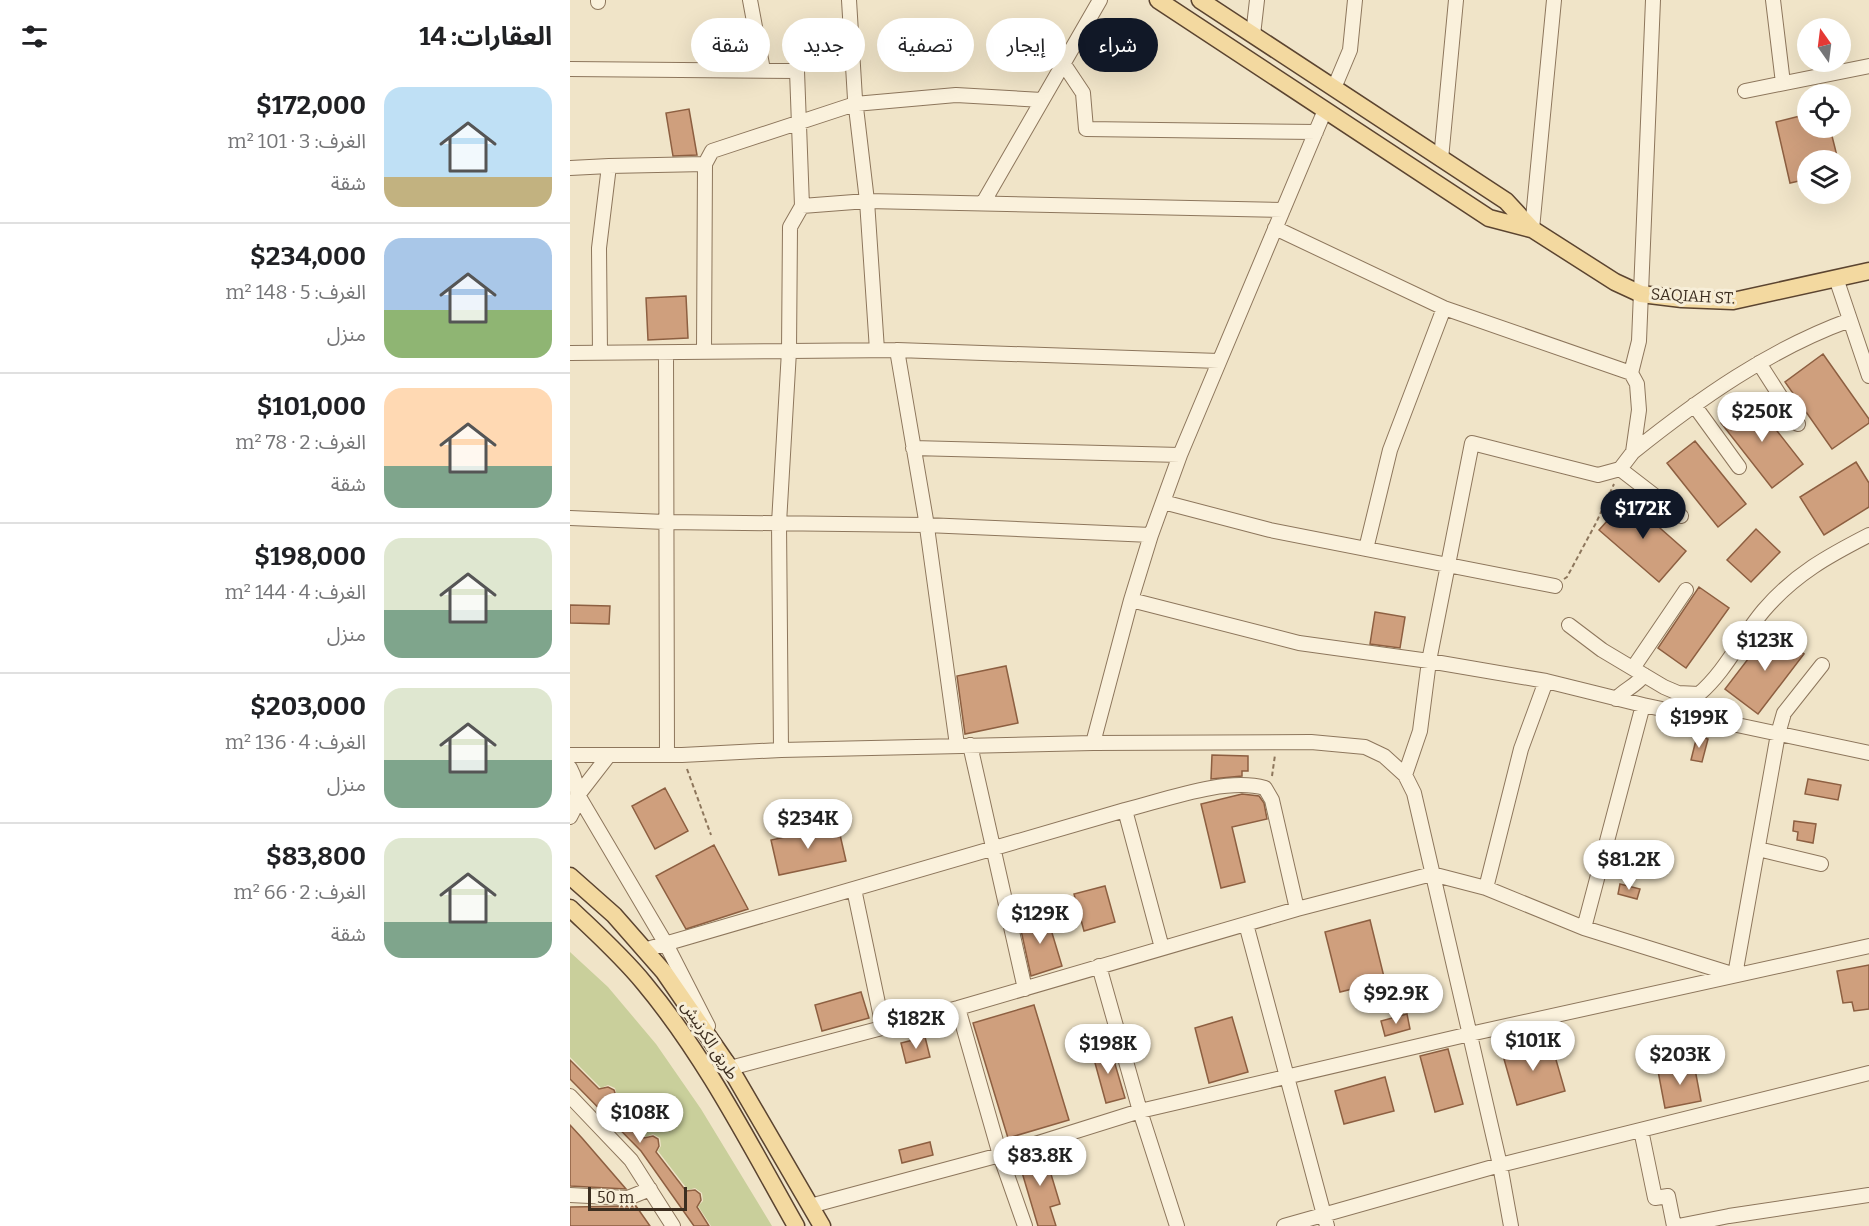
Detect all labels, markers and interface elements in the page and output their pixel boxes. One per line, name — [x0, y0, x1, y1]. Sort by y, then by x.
chip: شقة — [691, 18, 770, 72]
chip: جديد — [782, 18, 865, 72]
chip: تصفية — [877, 18, 974, 72]
chip: إيجار — [986, 18, 1066, 72]
chip: شراء — [1078, 18, 1158, 72]
north arrow — [1797, 18, 1851, 72]
map controls — [1797, 18, 1851, 204]
icon: filters — [18, 20, 51, 53]
text: العقارات: 14 — [419, 21, 552, 52]
button: locate — [1797, 84, 1851, 138]
text: $172,000 — [256, 90, 366, 121]
icon: home — [432, 111, 504, 183]
text: الغرف: 3 · 101 m² — [228, 129, 366, 153]
button: layers — [1797, 150, 1851, 204]
text: شقة — [331, 171, 366, 195]
text: $234,000 — [250, 241, 366, 272]
icon: home — [432, 262, 504, 334]
text: الغرف: 5 · 148 m² — [225, 280, 366, 304]
street label: SAQIAH ST. — [1650, 284, 1736, 308]
text: منزل — [327, 322, 366, 346]
text: $101,000 — [257, 391, 366, 422]
pin: $250K — [1720, 392, 1804, 443]
text: $250K — [1731, 399, 1793, 423]
icon: home — [432, 412, 504, 484]
text: الغرف: 2 · 78 m² — [235, 430, 366, 454]
text: شقة — [331, 472, 366, 496]
pin: $172K — [1601, 489, 1685, 540]
text: $172K — [1615, 496, 1671, 520]
text: $198,000 — [254, 541, 366, 572]
icon: home — [432, 562, 504, 634]
text: الغرف: 4 · 144 m² — [225, 580, 366, 604]
pin: $123K — [1723, 621, 1807, 672]
text: منزل — [327, 622, 366, 646]
text: $123K — [1736, 628, 1794, 652]
text: $203,000 — [250, 691, 366, 722]
pin: $199K — [1657, 698, 1741, 749]
text: $199K — [1670, 705, 1728, 729]
icon: home — [432, 712, 504, 784]
text: الغرف: 4 · 136 m² — [225, 730, 366, 754]
text: منزل — [327, 772, 366, 796]
pin: $234K — [766, 799, 850, 850]
text: $234K — [777, 806, 839, 830]
pin: $81.2K — [1580, 840, 1678, 891]
text: $83,800 — [266, 841, 366, 872]
text: $81.2K — [1597, 847, 1661, 871]
icon: home — [432, 862, 504, 934]
text: الغرف: 2 · 66 m² — [234, 880, 366, 904]
pin: $129K — [998, 894, 1082, 945]
text: $129K — [1011, 901, 1069, 925]
text: شقة — [331, 922, 366, 946]
pin: $92.9K — [1347, 974, 1445, 1025]
text: $92.9K — [1363, 981, 1429, 1005]
street label: طريق الكرنيش — [677, 997, 743, 1084]
pin: $182K — [874, 999, 958, 1050]
text: $182K — [887, 1006, 945, 1030]
pin: $101K — [1491, 1021, 1575, 1072]
pin: $198K — [1066, 1024, 1150, 1075]
text: $101K — [1505, 1028, 1561, 1052]
text: $198K — [1079, 1031, 1137, 1055]
pin: $203K — [1638, 1035, 1722, 1086]
text: $203K — [1649, 1042, 1711, 1066]
pin: $108K — [598, 1093, 682, 1144]
text: $108K — [610, 1100, 670, 1124]
pin: $83.8K — [991, 1136, 1089, 1187]
text: $83.8K — [1007, 1143, 1073, 1167]
scale bar — [588, 1184, 687, 1212]
text: 50 m — [597, 1188, 634, 1207]

